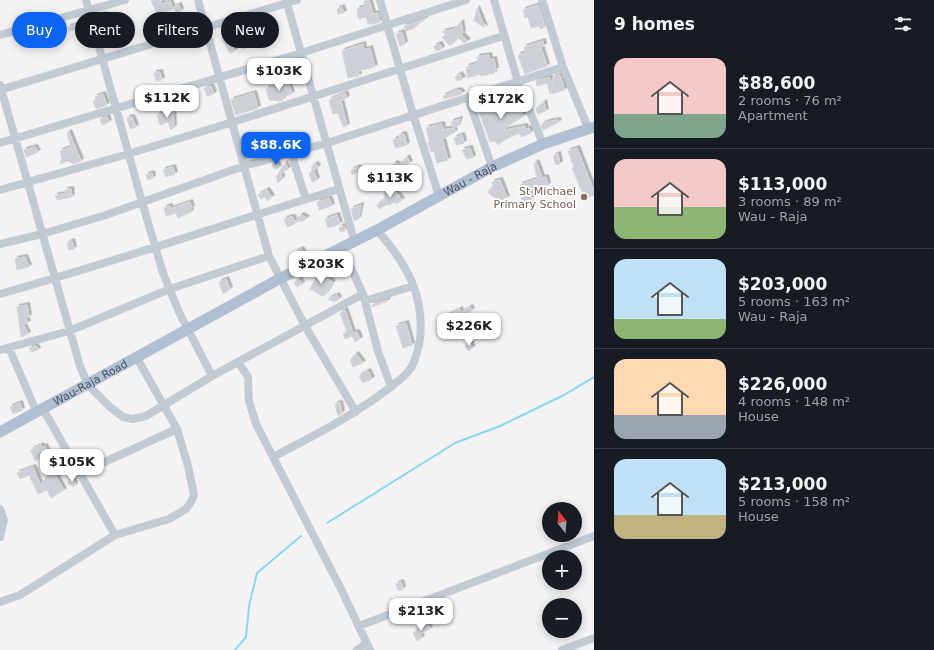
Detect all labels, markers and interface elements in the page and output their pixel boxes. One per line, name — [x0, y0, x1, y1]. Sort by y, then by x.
chip: Buy — [12, 12, 67, 48]
chip: Rent — [75, 12, 135, 48]
chip: Filters — [143, 12, 213, 48]
chip: New — [221, 12, 279, 48]
icon: filters — [892, 13, 914, 35]
text: 9 homes — [614, 14, 695, 34]
pin: $103K — [251, 58, 307, 92]
text: $103K — [256, 63, 302, 78]
text: $88,600 — [738, 73, 815, 93]
icon: home — [646, 74, 694, 122]
pin: $112K — [139, 85, 195, 119]
pin: $172K — [473, 86, 529, 120]
text: $112K — [144, 90, 190, 105]
text: $172K — [478, 91, 524, 106]
text: 2 rooms · 76 m² — [738, 93, 842, 108]
text: Apartment — [738, 108, 808, 123]
pin: $88.6K — [243, 132, 309, 166]
text: $88.6K — [250, 137, 302, 152]
street label: Wau - Raja — [441, 159, 499, 199]
pin: $113K — [362, 165, 418, 199]
text: $113K — [367, 170, 413, 185]
text: $113,000 — [738, 174, 827, 194]
icon: home — [646, 175, 694, 223]
place label: St Michael Primary School — [493, 185, 576, 211]
marker: St Michael Primary School — [579, 192, 589, 202]
text: 3 rooms · 89 m² — [738, 194, 842, 209]
text: Wau - Raja — [738, 209, 807, 224]
pin: $203K — [293, 251, 349, 285]
text: $203K — [298, 256, 344, 271]
text: $203,000 — [738, 274, 827, 294]
icon: home — [646, 275, 694, 323]
text: 5 rooms · 163 m² — [738, 294, 850, 309]
text: Wau - Raja — [738, 309, 807, 324]
pin: $226K — [441, 313, 497, 347]
text: $226K — [446, 318, 492, 333]
street label: Wau-Raja Road — [51, 357, 130, 408]
text: $226,000 — [738, 374, 827, 394]
icon: home — [646, 375, 694, 423]
text: 4 rooms · 148 m² — [738, 394, 850, 409]
text: House — [738, 409, 779, 424]
pin: $105K — [44, 449, 100, 483]
text: $105K — [49, 454, 95, 469]
text: $213,000 — [738, 474, 827, 494]
icon: home — [646, 475, 694, 523]
text: 5 rooms · 158 m² — [738, 494, 850, 509]
north arrow — [542, 502, 582, 542]
map controls — [542, 502, 582, 638]
text: House — [738, 509, 779, 524]
button: + — [542, 550, 582, 590]
pin: $213K — [393, 598, 449, 632]
button: − — [542, 598, 582, 638]
text: $213K — [398, 603, 444, 618]

